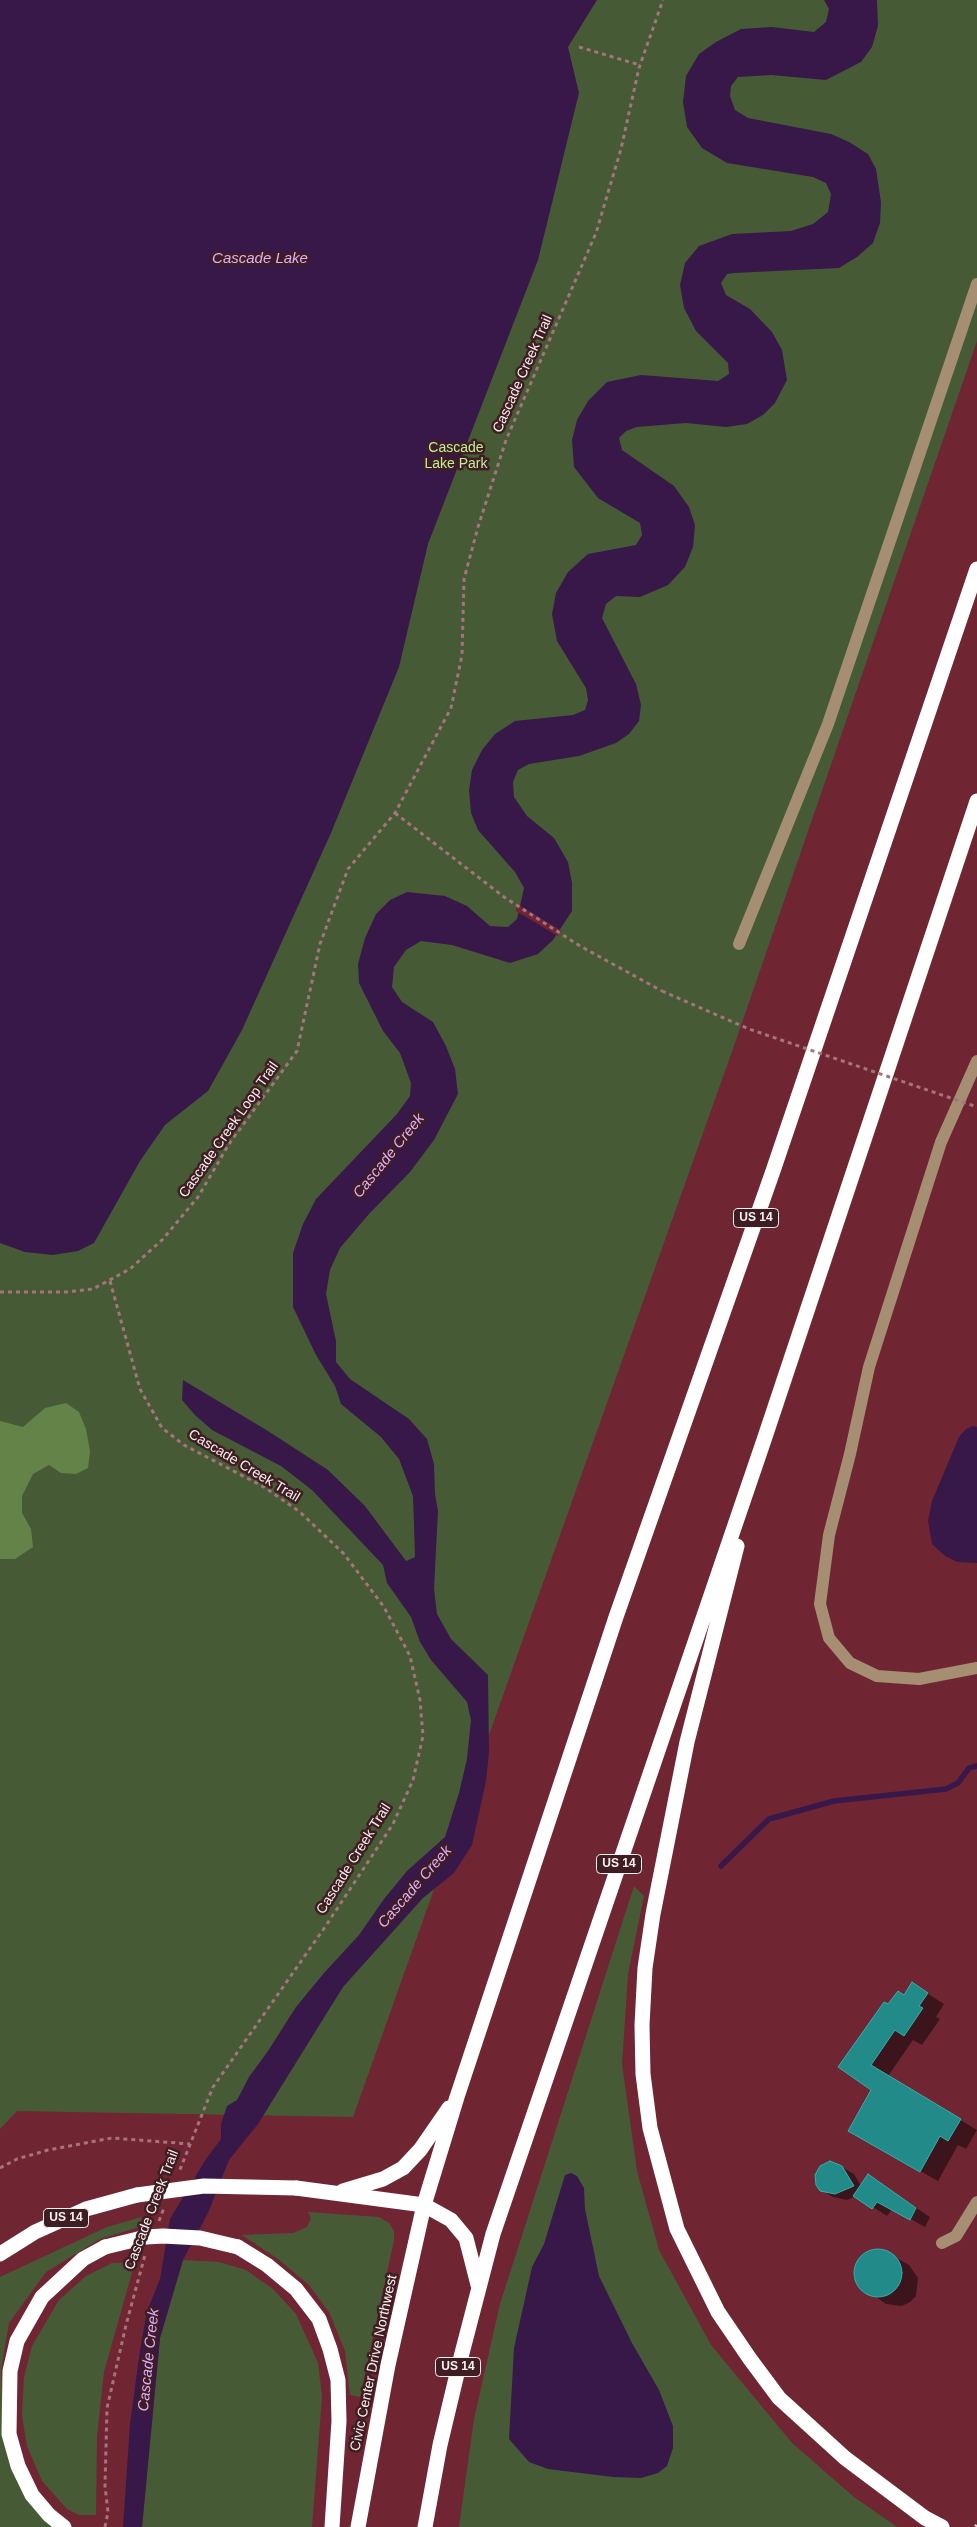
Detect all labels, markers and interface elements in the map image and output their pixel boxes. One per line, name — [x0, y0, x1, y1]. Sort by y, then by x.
water label: Cascade Lake — [212, 250, 308, 268]
street label: Cascade Creek Trail — [489, 313, 557, 435]
park label: Cascade Lake Park — [424, 440, 488, 472]
street label: Cascade Creek Loop Trail — [176, 1059, 282, 1201]
water label: Cascade Creek — [349, 1110, 429, 1202]
road number: US 14 — [734, 1208, 778, 1228]
street label: Cascade Creek Trail — [185, 1426, 303, 1506]
street label: Cascade Creek Trail — [313, 1801, 395, 1917]
water label: Cascade Creek — [374, 1842, 456, 1932]
road number: US 14 — [596, 1855, 642, 1874]
street label: Cascade Creek Trail — [121, 2148, 183, 2272]
road number: US 14 — [44, 2208, 88, 2228]
street label: Civic Center Drive Northwest — [347, 2273, 401, 2453]
water label: Cascade Creek — [135, 2308, 163, 2412]
road number: US 14 — [436, 2358, 480, 2376]

